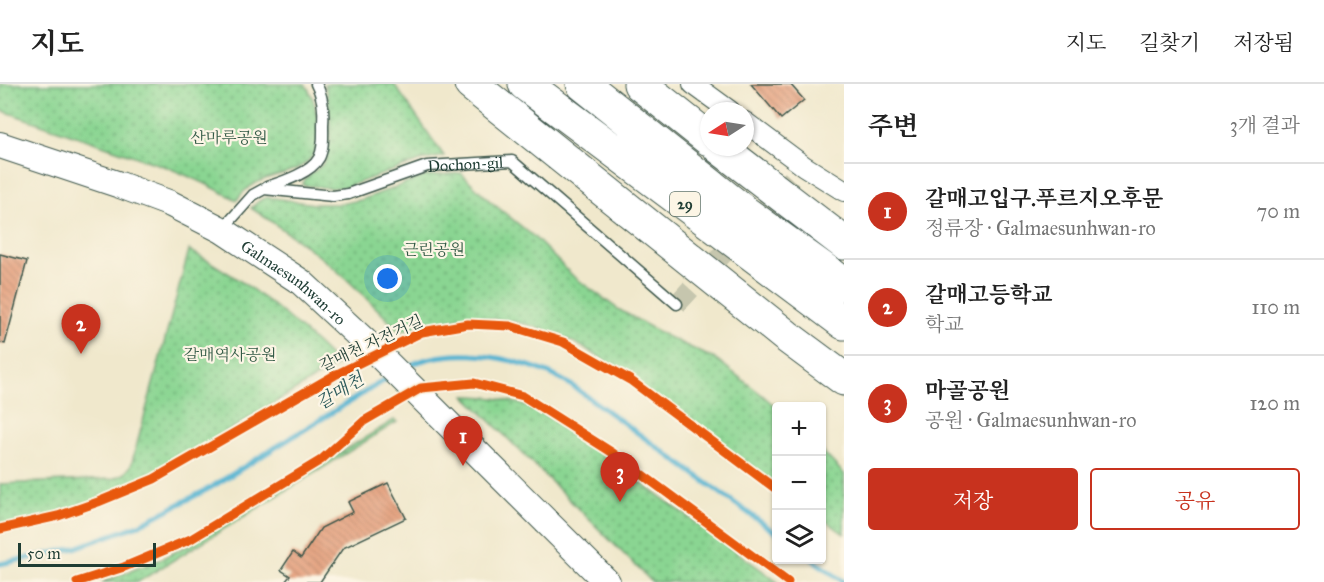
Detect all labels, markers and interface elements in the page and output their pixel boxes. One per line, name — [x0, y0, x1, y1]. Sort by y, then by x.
text: 지도 — [30, 26, 84, 61]
text: 지도 — [1066, 30, 1106, 56]
text: 길찾기 — [1139, 30, 1200, 56]
text: 저장됨 — [1233, 30, 1294, 56]
north arrow — [700, 102, 754, 156]
text: 주변 — [868, 110, 918, 142]
text: 3개 결과 — [1230, 113, 1300, 137]
park label: 산마루공원 — [190, 128, 268, 147]
street label: Dochon-gil — [427, 152, 505, 175]
text: 갈매고입구.푸르지오후문 — [925, 185, 1163, 212]
road number: 29 — [670, 192, 700, 216]
text: 1 — [884, 199, 891, 223]
text: 70 m — [1257, 199, 1300, 223]
text: 정류장 · Galmaesunhwan-ro — [925, 216, 1156, 240]
street label: Galmaesunhwan-ro — [238, 236, 350, 329]
park label: 근린공원 — [403, 240, 465, 259]
your location — [373, 264, 402, 293]
text: 갈매고등학교 — [925, 281, 1053, 308]
text: 2 — [883, 295, 892, 319]
text: 110 m — [1252, 295, 1300, 319]
pin: 2 — [62, 304, 100, 354]
street label: 갈매천 자전거길 — [316, 311, 426, 375]
text: 학교 — [925, 312, 964, 336]
park label: 갈매역사공원 — [184, 345, 276, 364]
water label: 갈매천 — [312, 367, 369, 414]
text: 마골공원 — [925, 377, 1010, 404]
text: 3 — [884, 391, 892, 415]
text: 120 m — [1249, 391, 1300, 415]
map controls — [772, 402, 826, 564]
button: + — [772, 402, 826, 456]
text: 공원 · Galmaesunhwan-ro — [925, 408, 1137, 432]
pin: 1 — [444, 416, 482, 466]
pin: 3 — [600, 452, 640, 502]
button: − — [772, 456, 826, 510]
button: 저장 — [868, 468, 1078, 530]
button: 공유 — [1090, 468, 1300, 530]
button: layers — [772, 510, 826, 564]
scale bar — [18, 540, 156, 568]
text: 50 m — [27, 544, 61, 563]

